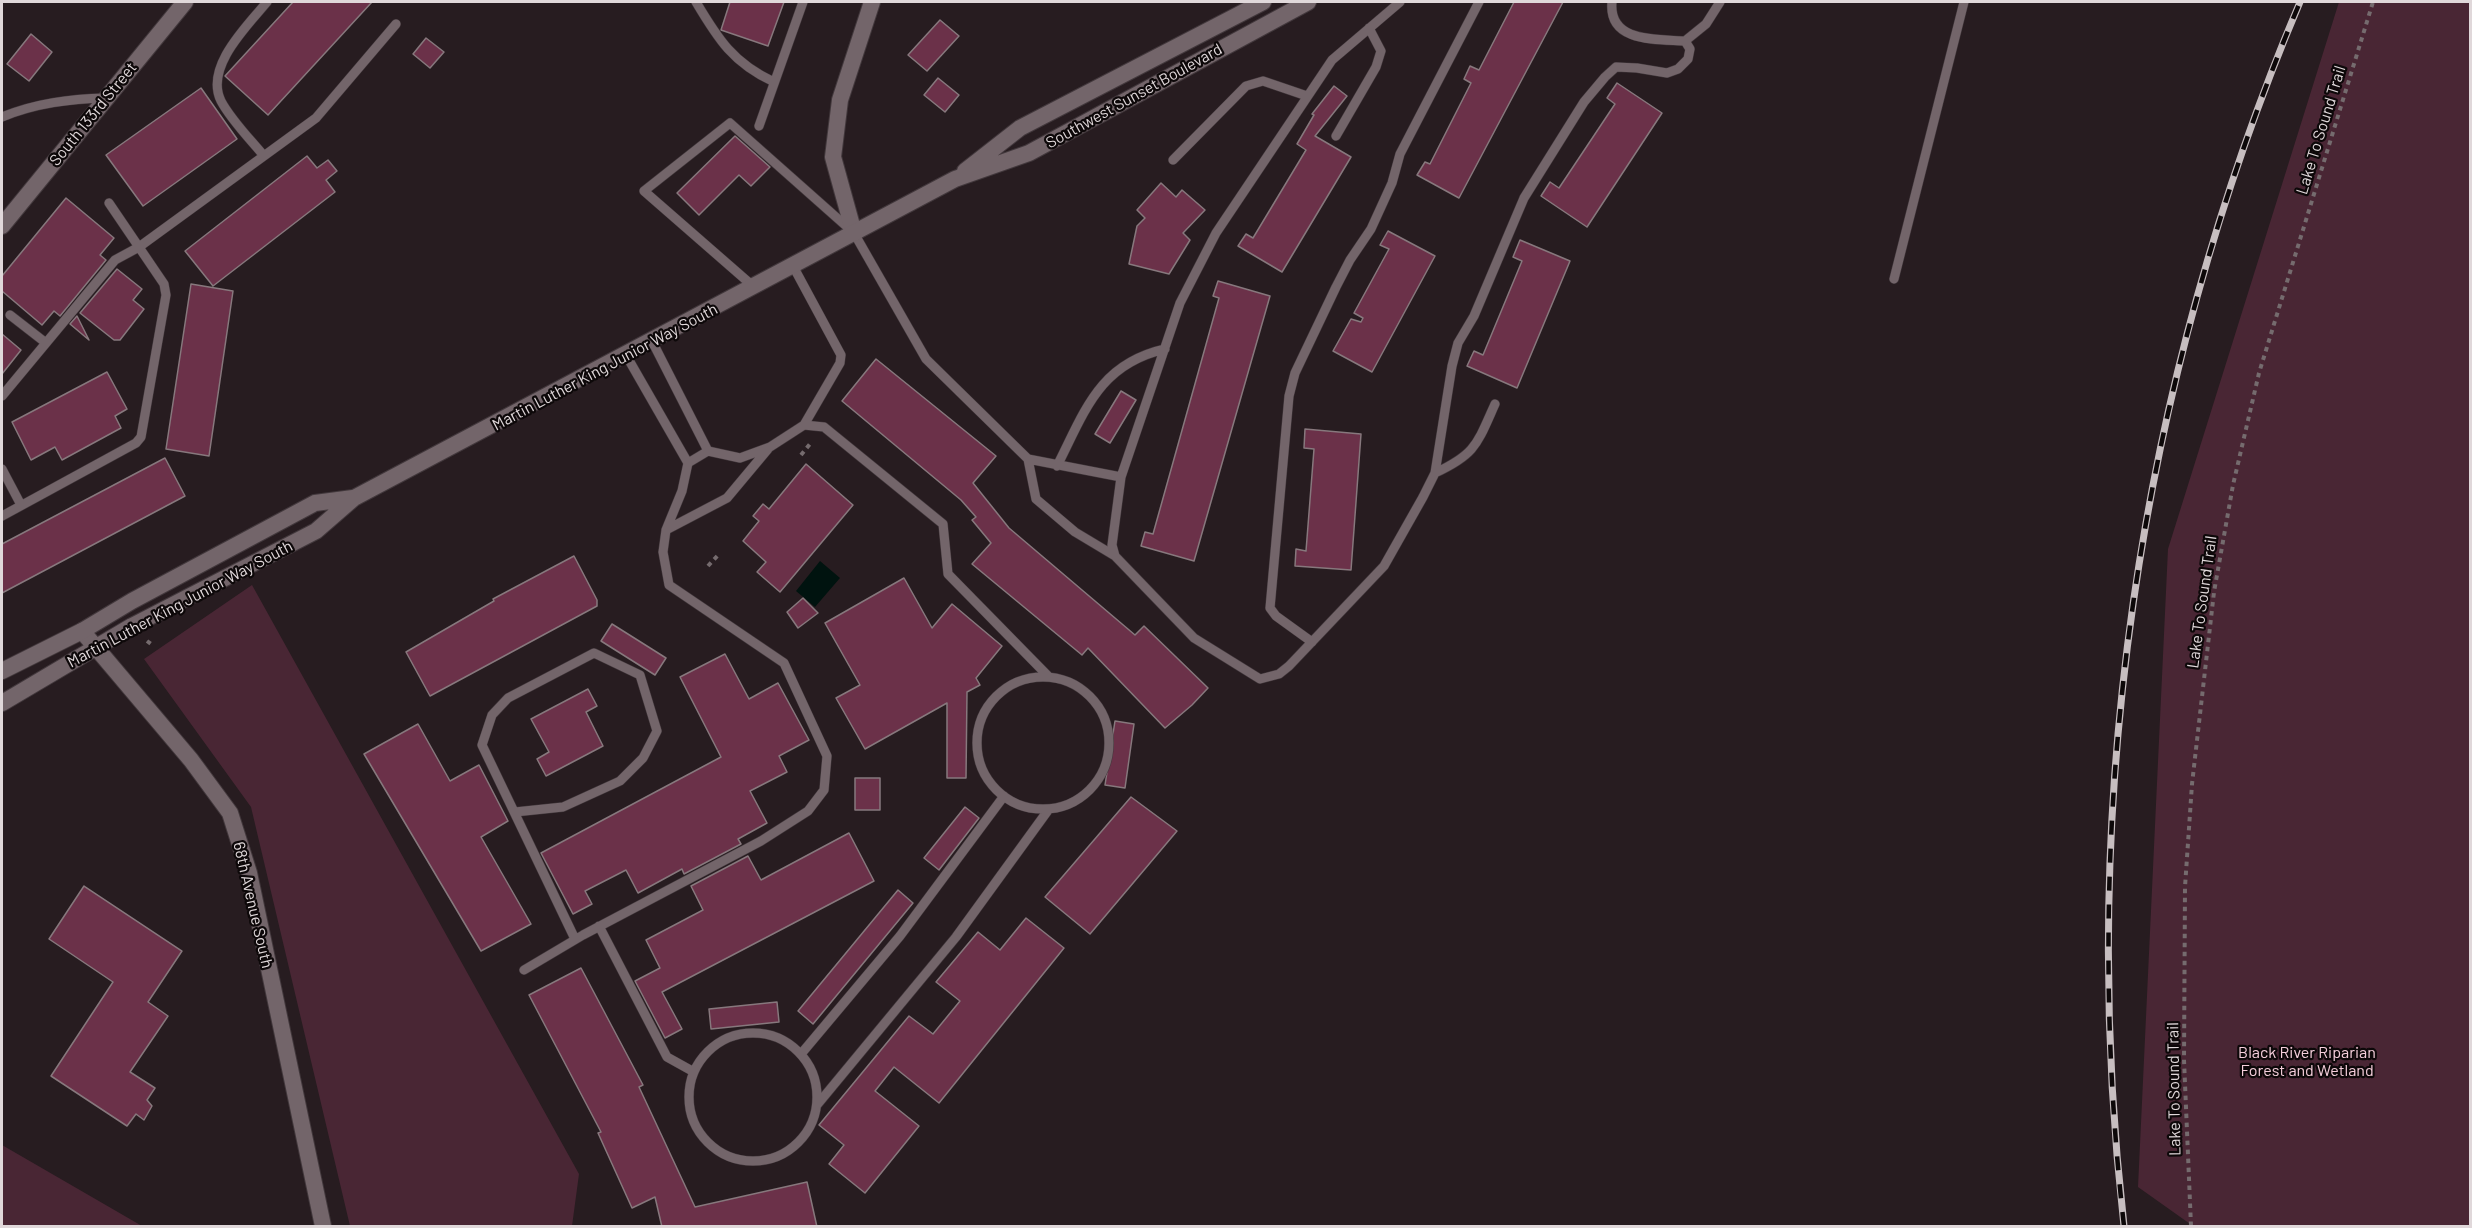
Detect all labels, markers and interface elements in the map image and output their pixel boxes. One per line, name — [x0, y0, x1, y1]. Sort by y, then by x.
street label: Southwest Sunset Boulevard — [1043, 40, 1225, 152]
street label: South 133rd Street — [45, 58, 141, 170]
street label: Lake To Sound Trail — [2292, 63, 2350, 197]
street label: Martin Luther King Junior Way South — [489, 299, 721, 435]
street label: Lake To Sound Trail — [2183, 534, 2221, 670]
street label: Martin Luther King Junior Way South — [64, 536, 296, 672]
street label: 68th Avenue South — [229, 840, 277, 970]
street label: Lake To Sound Trail — [2163, 1022, 2185, 1156]
park label: Black River Riparian Forest and Wetland — [2238, 1043, 2376, 1081]

